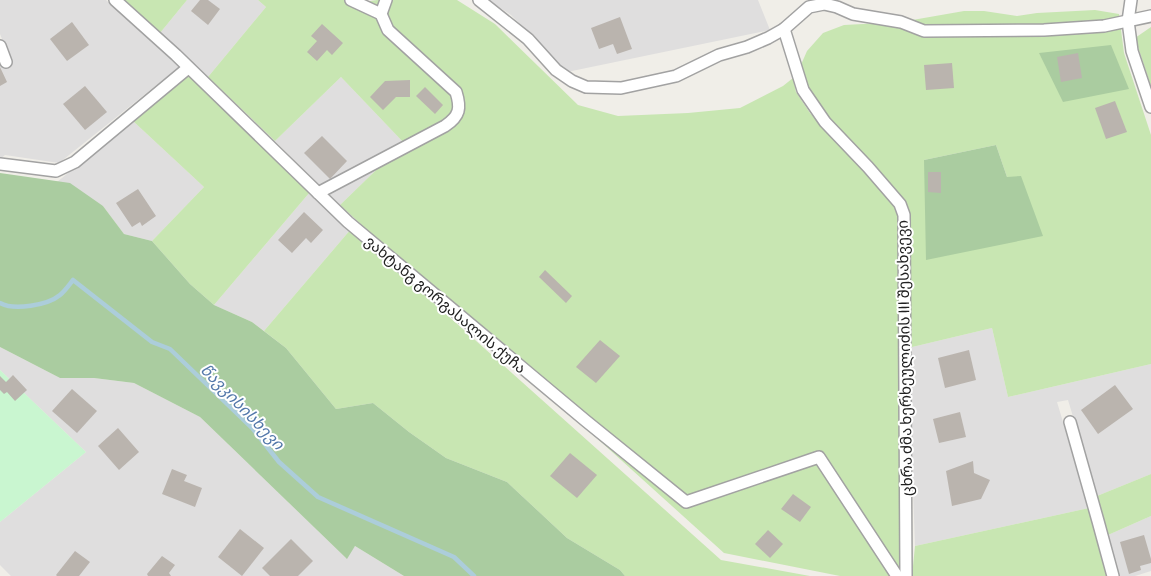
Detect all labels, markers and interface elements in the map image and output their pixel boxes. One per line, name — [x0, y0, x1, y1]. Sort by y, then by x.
street label: ცხრა ძმა ხერხეულიძის III შესახვევი — [893, 220, 916, 496]
street label: ვახტანგ გორგასალის ქუჩა — [361, 231, 530, 377]
water label: წავკისისხევი — [197, 359, 289, 454]

